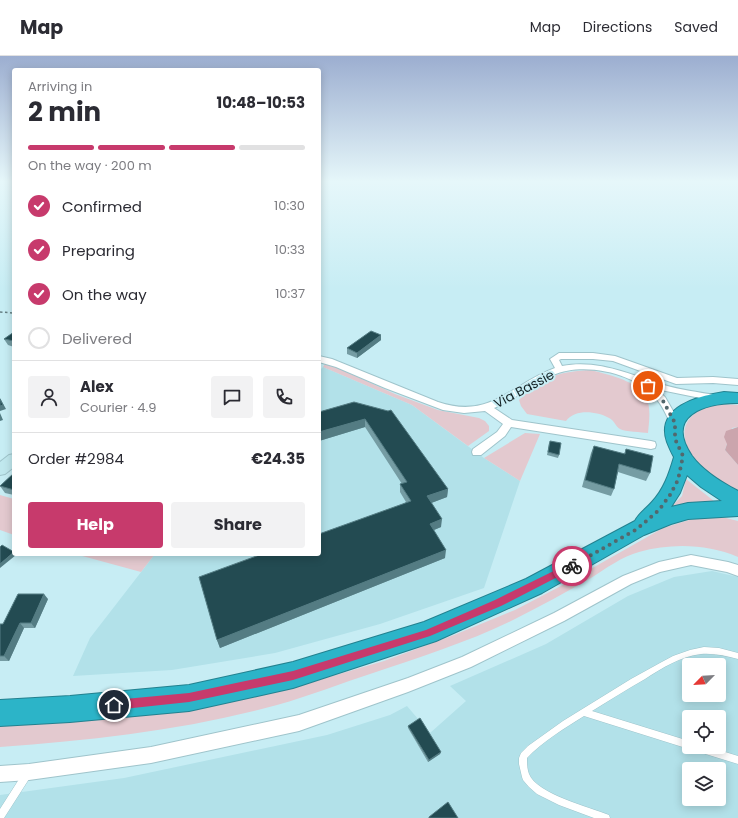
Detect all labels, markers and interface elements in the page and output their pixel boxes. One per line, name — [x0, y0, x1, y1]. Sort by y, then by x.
text: Map — [20, 14, 63, 41]
text: Map — [530, 17, 561, 37]
text: Directions — [583, 17, 652, 37]
text: Saved — [674, 17, 718, 37]
text: Arriving in — [28, 77, 92, 96]
text: 10:48–10:53 — [217, 92, 305, 113]
text: 2 min — [28, 94, 101, 130]
text: On the way · 200 m — [28, 156, 152, 175]
icon: check — [28, 195, 50, 217]
text: Confirmed — [62, 196, 142, 217]
text: 10:30 — [274, 196, 305, 215]
icon: check — [28, 239, 50, 261]
text: Preparing — [62, 240, 135, 261]
text: 10:33 — [275, 240, 305, 259]
icon: check — [28, 283, 50, 305]
text: On the way — [62, 284, 147, 305]
text: 10:37 — [275, 284, 305, 303]
text: Delivered — [62, 328, 132, 349]
street label: Via Bassie — [490, 365, 558, 413]
pin — [631, 369, 665, 403]
icon: bag — [637, 375, 659, 397]
button: person — [28, 376, 70, 418]
text: Alex — [80, 376, 114, 397]
button: chat — [211, 376, 253, 418]
button: phone — [263, 376, 305, 418]
text: Courier · 4.9 — [80, 398, 156, 417]
text: Order #2984 — [28, 448, 124, 469]
text: €24.35 — [251, 448, 305, 469]
button: Help — [28, 502, 163, 548]
button: Share — [171, 502, 305, 548]
courier — [552, 546, 592, 586]
icon: bike — [561, 555, 583, 577]
north arrow — [682, 658, 726, 702]
map controls — [682, 658, 726, 806]
pin — [97, 688, 131, 722]
icon: home — [103, 694, 125, 716]
button: locate — [682, 710, 726, 754]
button: layers — [682, 762, 726, 806]

